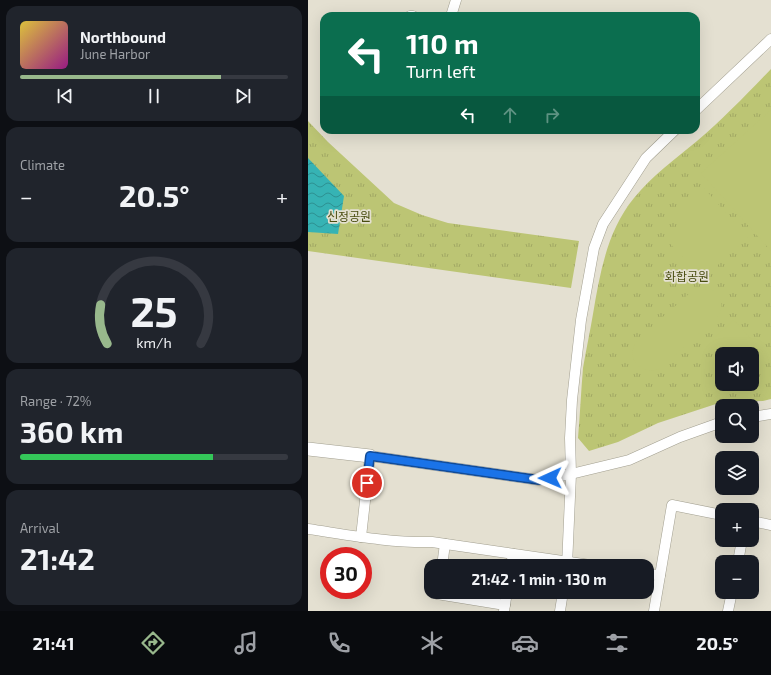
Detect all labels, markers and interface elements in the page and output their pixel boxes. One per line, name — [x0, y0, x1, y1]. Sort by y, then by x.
text: 110 m — [406, 26, 479, 60]
text: Northbound — [80, 28, 166, 46]
icon: left — [340, 28, 392, 80]
text: June Harbor — [80, 46, 150, 62]
text: Turn left — [406, 60, 476, 82]
icon: previous — [54, 85, 76, 107]
icon: pause — [143, 85, 165, 107]
icon: next — [232, 85, 254, 107]
icon: left — [457, 104, 479, 126]
icon: ahead — [499, 104, 521, 126]
icon: right — [541, 104, 563, 126]
text: Climate — [20, 157, 65, 173]
text: 20.5° — [119, 177, 190, 213]
text: − — [20, 183, 33, 209]
text: + — [276, 183, 288, 209]
park label: 신정공원 — [327, 209, 371, 223]
park label: 화합공원 — [665, 269, 709, 283]
text: 25 — [130, 284, 178, 334]
text: km/h — [136, 333, 172, 350]
map controls — [715, 347, 759, 599]
button: sound — [715, 347, 759, 391]
text: Range · 72% — [20, 393, 91, 409]
button: search — [715, 399, 759, 443]
text: 360 km — [20, 413, 123, 449]
button: layers — [715, 451, 759, 495]
position arrow — [529, 457, 571, 499]
pin — [350, 466, 384, 500]
icon: arrive — [356, 472, 378, 494]
button: + — [715, 503, 759, 547]
text: Arrival — [20, 520, 60, 536]
text: 21:42 — [20, 540, 95, 576]
speed limit sign: 30 — [320, 547, 372, 599]
button: − — [715, 555, 759, 599]
text: 21:42 · 1 min · 130 m — [472, 570, 606, 588]
icon: directions — [139, 629, 167, 657]
icon: music — [232, 629, 260, 657]
icon: phone — [325, 629, 353, 657]
icon: climate — [418, 629, 446, 657]
icon: car — [511, 629, 539, 657]
icon: filters — [603, 629, 631, 657]
text: 21:41 — [32, 632, 75, 654]
text: 20.5° — [696, 632, 739, 654]

